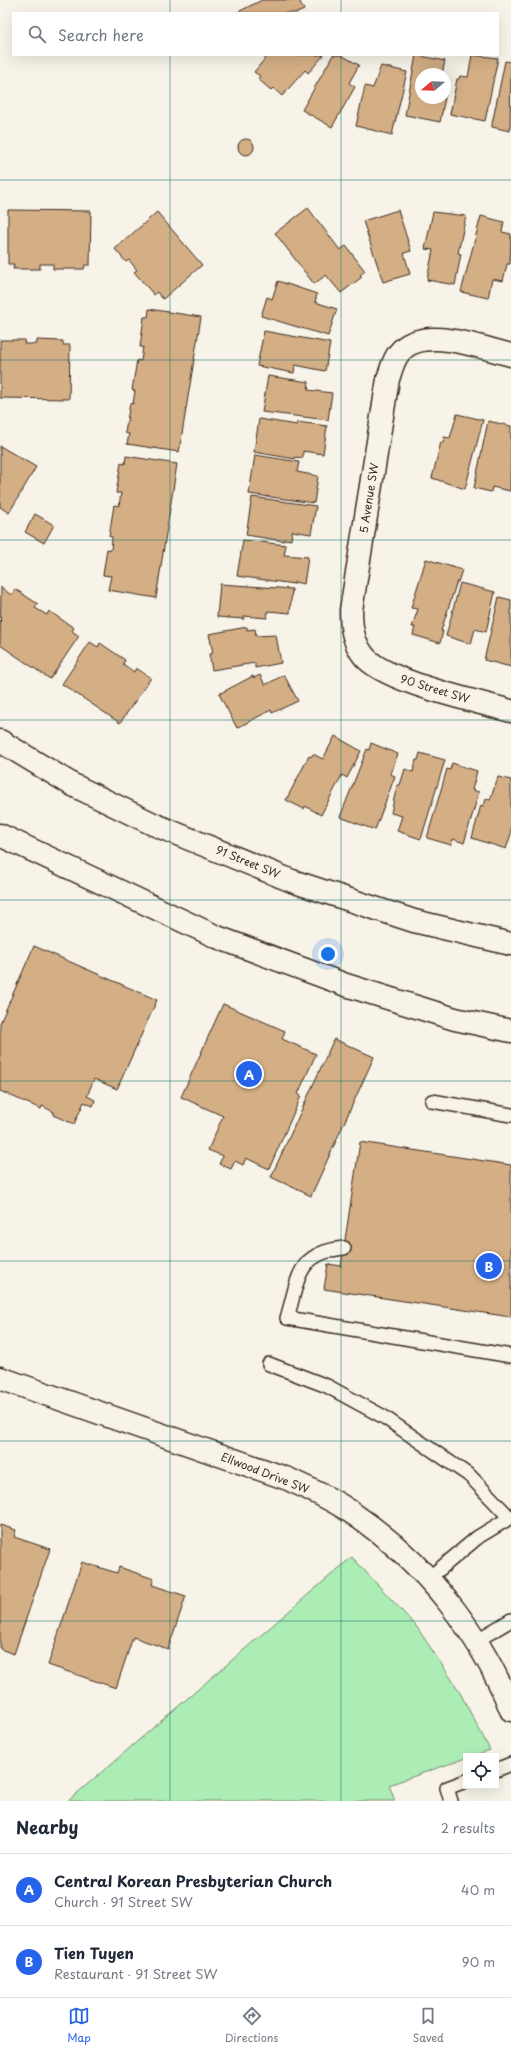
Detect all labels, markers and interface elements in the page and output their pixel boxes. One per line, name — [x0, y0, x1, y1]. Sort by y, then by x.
search box — [12, 12, 499, 56]
icon: search — [26, 23, 48, 45]
text: Search here — [58, 23, 144, 46]
north arrow — [415, 68, 451, 104]
street label: 5 Avenue SW — [355, 461, 382, 534]
street label: 90 Street SW — [398, 670, 472, 707]
street label: 91 Street SW — [214, 841, 283, 882]
your location — [318, 944, 338, 964]
pin: A — [236, 1059, 262, 1089]
pin: B — [476, 1251, 502, 1281]
street label: Ellwood Drive SW — [219, 1448, 312, 1497]
map controls — [463, 1753, 499, 1789]
button: locate — [463, 1753, 499, 1789]
text: Nearby — [16, 1814, 78, 1840]
text: 2 results — [441, 1818, 495, 1837]
text: Central Korean Presbyterian Church — [54, 1869, 332, 1892]
text: A — [24, 1880, 34, 1899]
text: 40 m — [461, 1880, 495, 1899]
text: Church · 91 Street SW — [54, 1892, 193, 1911]
text: Tien Tuyen — [54, 1941, 134, 1964]
text: B — [25, 1952, 33, 1971]
text: 90 m — [462, 1952, 495, 1971]
text: Restaurant · 91 Street SW — [54, 1964, 218, 1983]
tab: Map — [67, 2005, 91, 2046]
tab: Directions — [225, 2005, 278, 2046]
tab: Saved — [413, 2005, 444, 2046]

